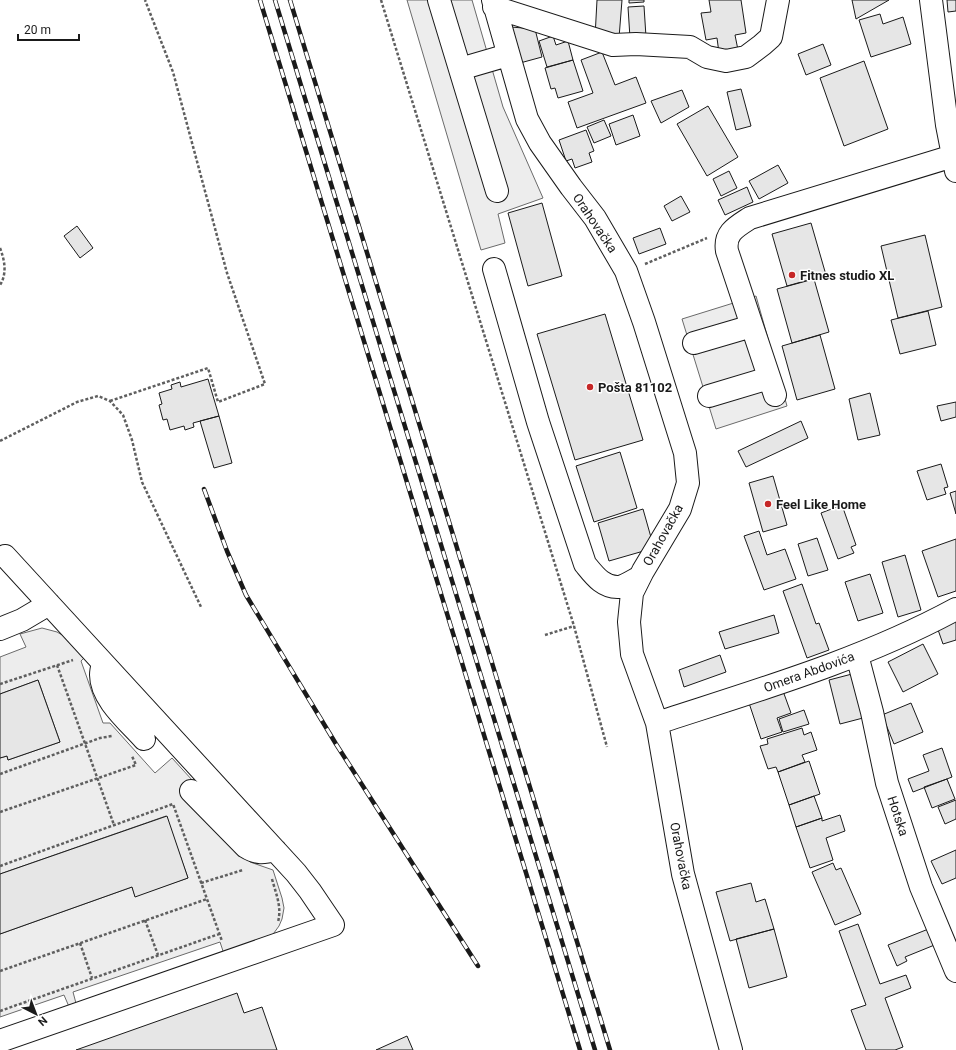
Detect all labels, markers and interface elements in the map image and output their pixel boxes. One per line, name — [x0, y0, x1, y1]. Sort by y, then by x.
scale bar — [18, 16, 79, 42]
text: 20 m — [24, 23, 51, 37]
street label: Orahovačka — [570, 190, 620, 256]
place label: Fitnes studio XL — [800, 268, 894, 283]
marker: Fitnes studio XL — [787, 270, 797, 280]
place label: Pošta 81102 — [598, 380, 672, 395]
marker: Pošta 81102 — [585, 382, 595, 392]
place label: Feel Like Home — [776, 497, 866, 512]
marker: Feel Like Home — [763, 499, 773, 509]
street label: Orahovačka — [640, 501, 686, 569]
street label: Omera Abdovića — [762, 649, 856, 695]
street label: Hotska — [884, 794, 912, 838]
street label: Orahovačka — [667, 821, 695, 891]
north arrow — [16, 994, 56, 1034]
text: N — [35, 1014, 50, 1029]

